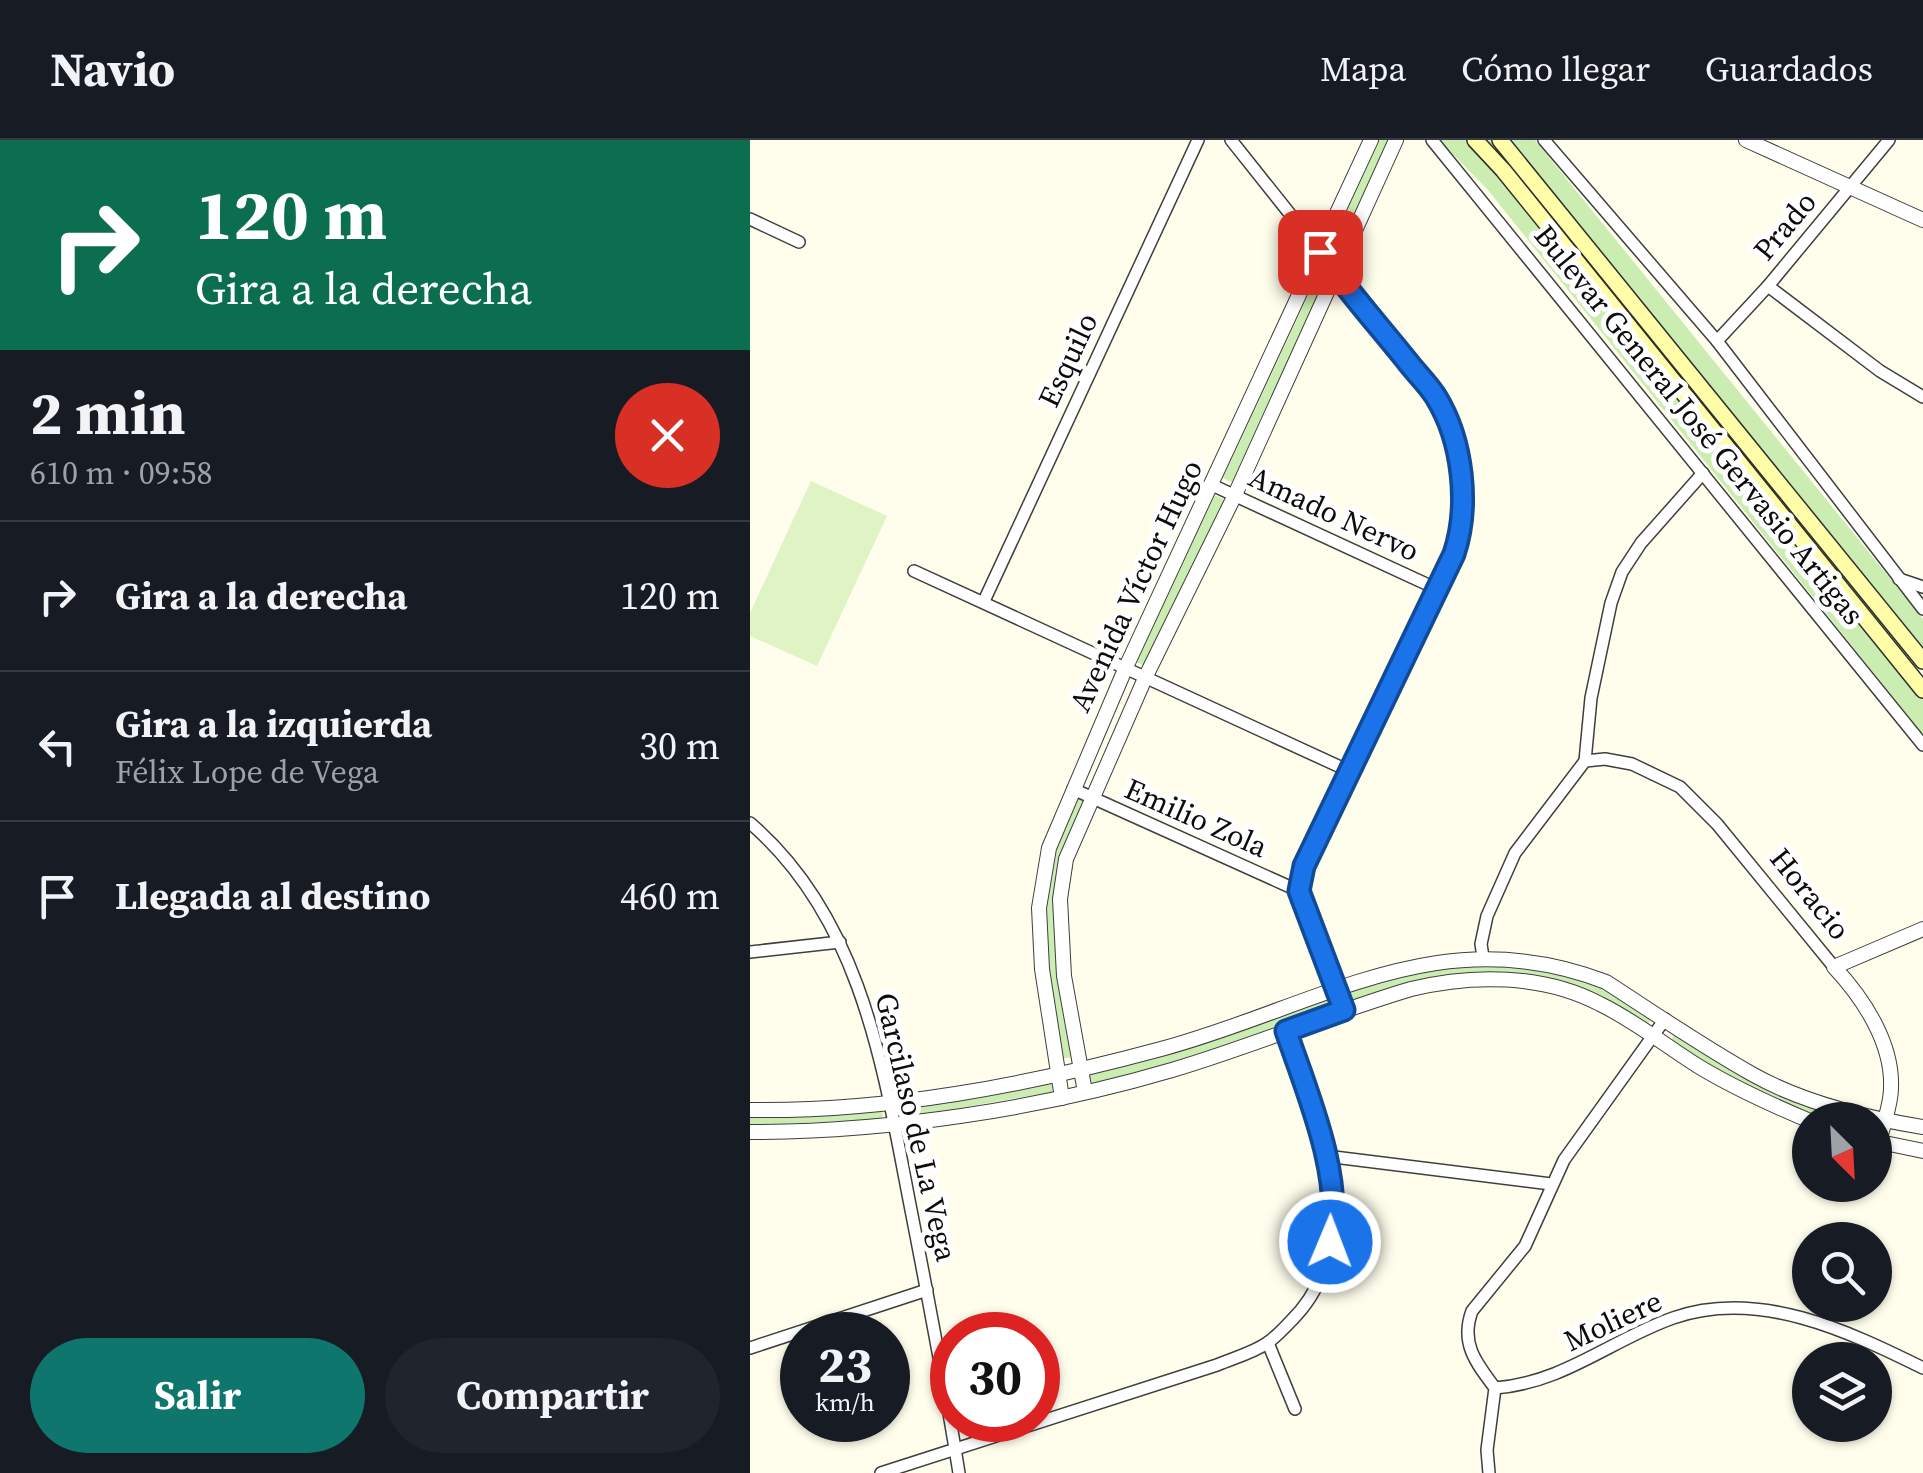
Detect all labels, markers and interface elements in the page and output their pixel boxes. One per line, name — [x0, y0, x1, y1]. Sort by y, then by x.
text: Navio — [50, 36, 175, 102]
text: Mapa — [1320, 45, 1406, 93]
text: Cómo llegar — [1461, 45, 1650, 93]
text: Guardados — [1705, 45, 1873, 93]
text: 120 m — [195, 166, 387, 262]
icon: right — [30, 180, 160, 310]
street label: Prado — [1744, 182, 1826, 269]
pin — [1278, 210, 1363, 295]
street label: Bulevar General José Gervasio Artigas — [1525, 216, 1874, 633]
icon: arrive — [1293, 225, 1348, 280]
text: Gira a la derecha — [195, 257, 532, 319]
street label: Esquilo — [1028, 306, 1107, 414]
text: 2 min — [30, 372, 186, 454]
button: close — [615, 383, 720, 488]
text: 610 m · 09:58 — [30, 451, 212, 495]
street label: Avenida Víctor Hugo — [1059, 453, 1212, 719]
street label: Amado Nervo — [1242, 456, 1426, 571]
icon: right — [30, 569, 85, 624]
text: Gira a la derecha — [115, 570, 407, 622]
text: 120 m — [620, 570, 720, 622]
text: Gira a la izquierda — [115, 698, 432, 750]
icon: left — [30, 719, 85, 774]
text: 30 m — [639, 720, 720, 772]
text: Félix Lope de Vega — [115, 750, 379, 794]
street label: Emilio Zola — [1118, 768, 1275, 867]
street label: Horacio — [1761, 839, 1860, 948]
icon: arrive — [30, 869, 85, 924]
text: Llegada al destino — [115, 870, 431, 922]
text: 460 m — [620, 870, 720, 922]
street label: Garcilaso de La Vega — [866, 989, 967, 1266]
north arrow — [1792, 1102, 1892, 1202]
map controls — [1792, 1102, 1892, 1442]
position arrow — [1278, 1190, 1382, 1294]
button: search — [1792, 1222, 1892, 1322]
street label: Moliere — [1557, 1280, 1668, 1361]
speed limit sign: 30 — [930, 1312, 1060, 1442]
text: 23 — [818, 1330, 872, 1399]
button: Salir — [30, 1338, 365, 1453]
button: Compartir — [385, 1338, 720, 1453]
button: layers — [1792, 1342, 1892, 1442]
text: km/h — [815, 1385, 875, 1419]

